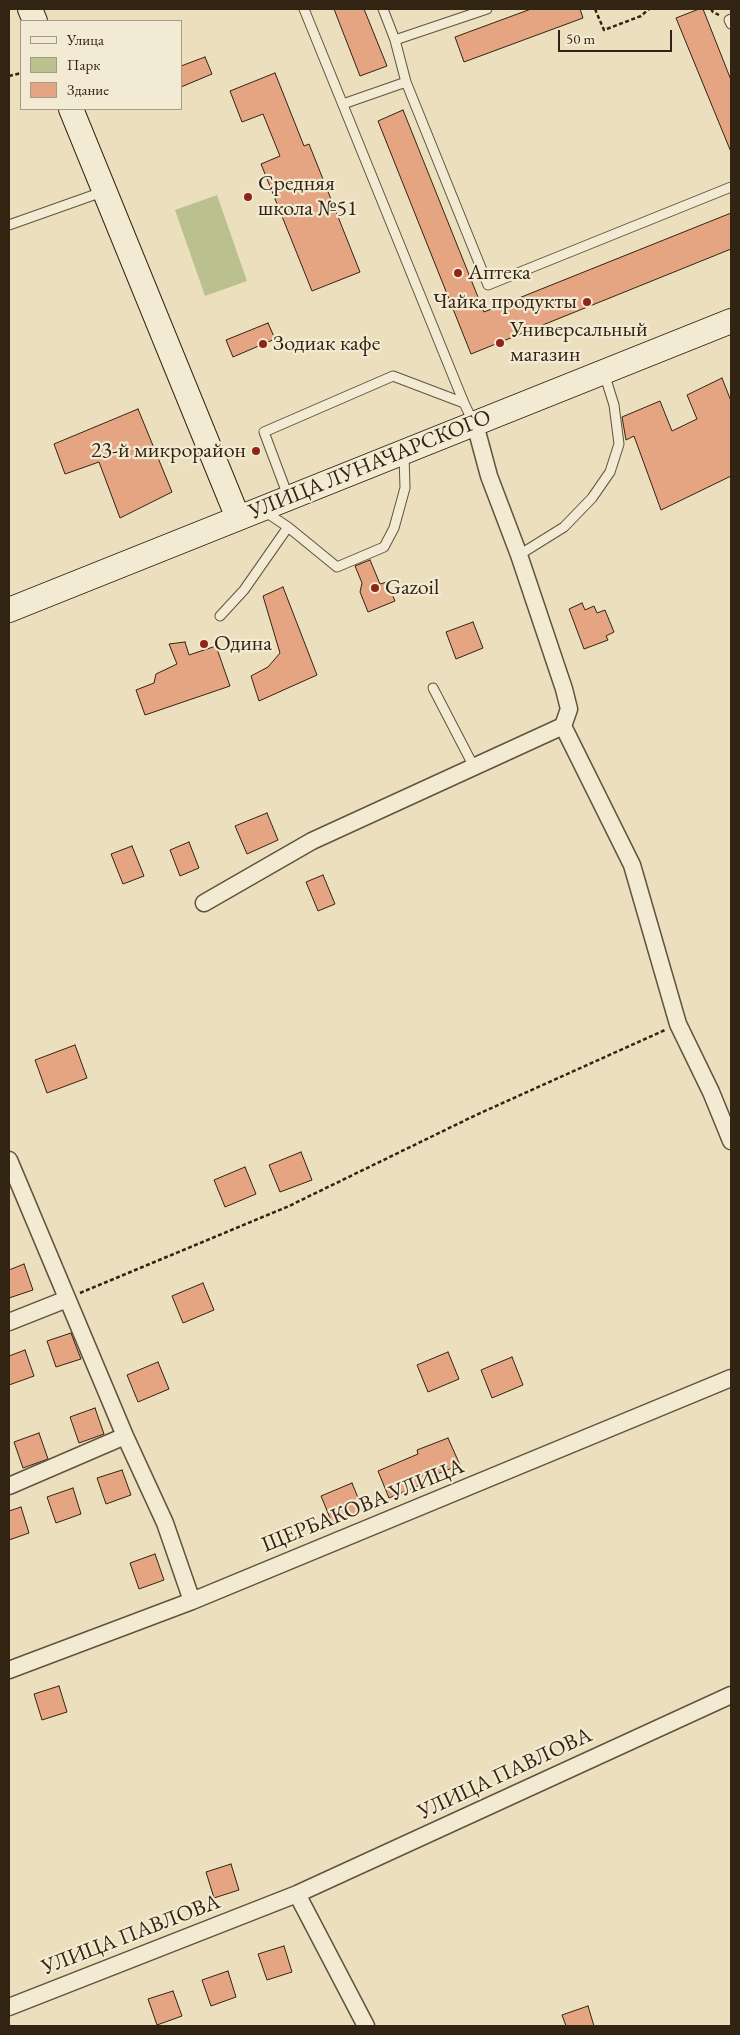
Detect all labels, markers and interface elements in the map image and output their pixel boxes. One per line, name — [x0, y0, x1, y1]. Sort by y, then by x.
legend — [20, 20, 182, 110]
scale bar — [560, 20, 674, 52]
text: 50 m — [566, 29, 595, 48]
text: Улица — [67, 30, 104, 49]
text: Парк — [67, 55, 100, 74]
text: Здание — [67, 80, 109, 99]
place label: Средняя школа №51 — [258, 171, 358, 222]
marker: Средняя школа №51 — [242, 191, 254, 203]
place label: Аптека — [468, 260, 531, 286]
marker: Аптека — [452, 267, 464, 279]
place label: Чайка продукты — [433, 289, 577, 315]
marker: Чайка продукты — [581, 296, 593, 308]
place label: Универсальный магазин — [510, 317, 647, 368]
place label: Зодиак кафе — [273, 331, 380, 357]
marker: Универсальный магазин — [494, 337, 506, 349]
marker: Зодиак кафе — [257, 338, 269, 350]
street label: УЛИЦА ЛУНАЧАРСКОГО — [245, 404, 495, 526]
place label: 23-й микрорайон — [91, 438, 246, 464]
marker: 23-й микрорайон — [250, 445, 262, 457]
place label: Gazoil — [385, 575, 439, 601]
marker: Gazoil — [369, 582, 381, 594]
place label: Одина — [214, 631, 272, 657]
marker: Одина — [198, 638, 210, 650]
street label: ЩЕРБАКОВА УЛИЦА — [258, 1453, 468, 1559]
street label: УЛИЦА ПАВЛОВА — [414, 1722, 596, 1826]
street label: УЛИЦА ПАВЛОВА — [38, 1889, 224, 1981]

